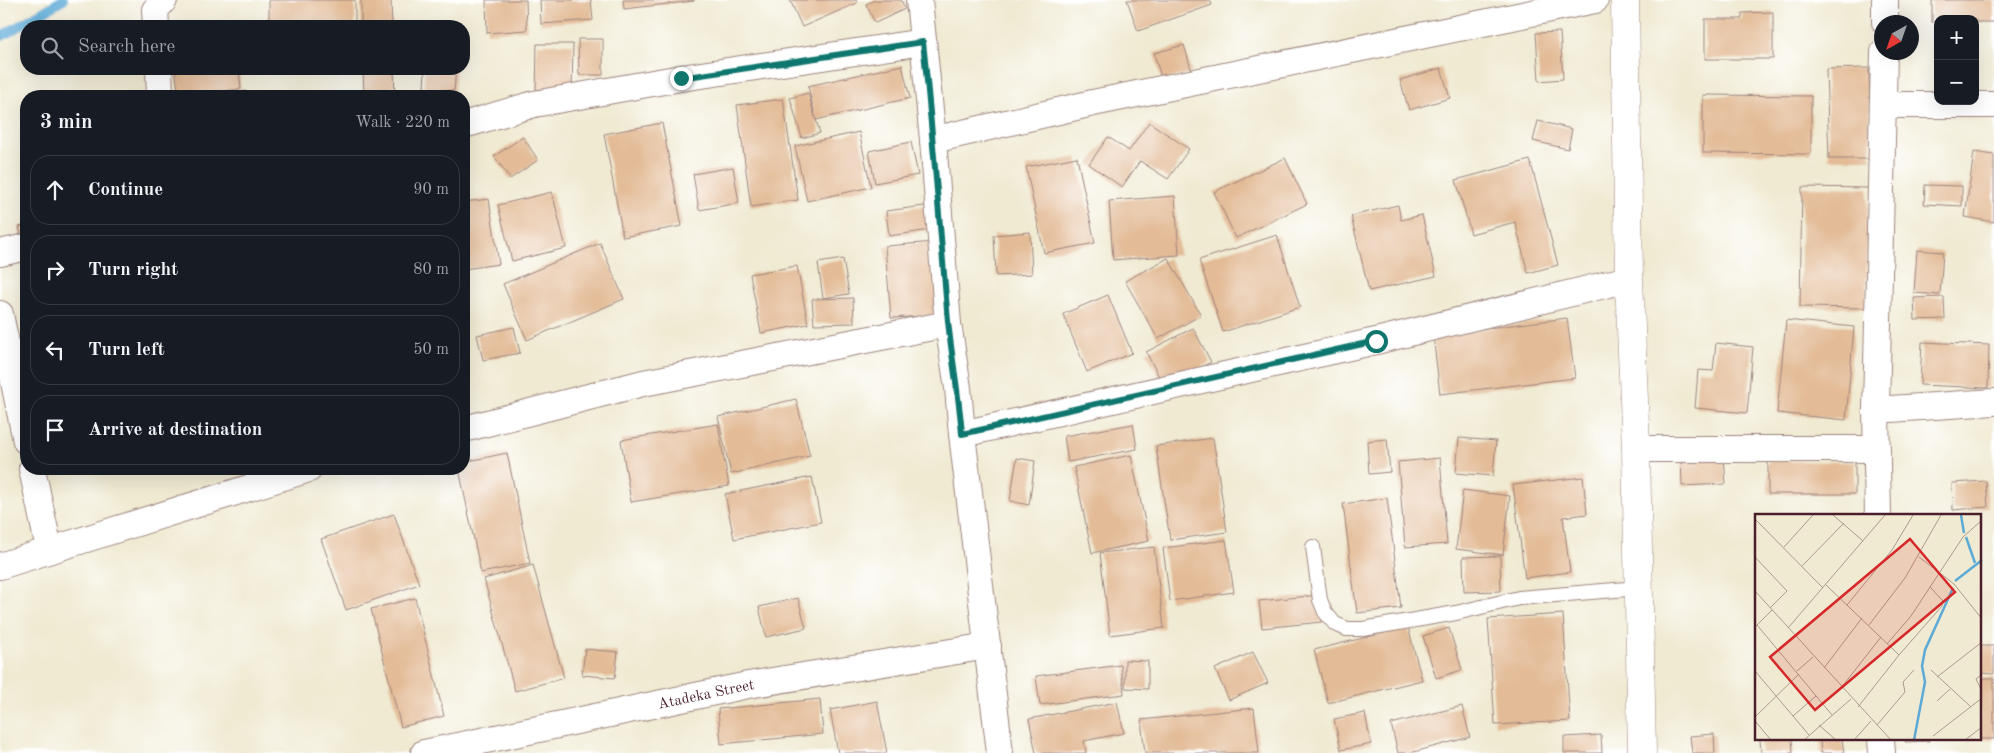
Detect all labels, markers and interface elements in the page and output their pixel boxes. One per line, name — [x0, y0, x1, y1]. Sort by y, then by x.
north arrow — [1874, 15, 1919, 60]
map controls — [1934, 15, 1979, 105]
button: + — [1934, 15, 1979, 60]
search box — [20, 20, 470, 75]
icon: search — [38, 34, 66, 62]
text: Search here — [78, 38, 175, 57]
button: − — [1934, 60, 1979, 105]
route end — [670, 67, 693, 90]
text: 3 min — [40, 112, 93, 133]
text: Walk · 220 m — [355, 115, 450, 131]
icon: ahead — [41, 176, 69, 204]
text: Continue — [88, 181, 163, 200]
text: 90 m — [413, 182, 449, 198]
icon: right — [41, 256, 69, 284]
text: Turn right — [88, 261, 178, 280]
text: 80 m — [413, 262, 449, 278]
route start — [1365, 330, 1388, 353]
icon: left — [41, 336, 69, 364]
text: Turn left — [88, 341, 165, 360]
text: 50 m — [413, 342, 449, 358]
icon: arrive — [41, 416, 69, 444]
text: Arrive at destination — [88, 421, 262, 440]
inset map — [1755, 514, 1982, 740]
street label: Atadeka Street — [657, 678, 755, 713]

